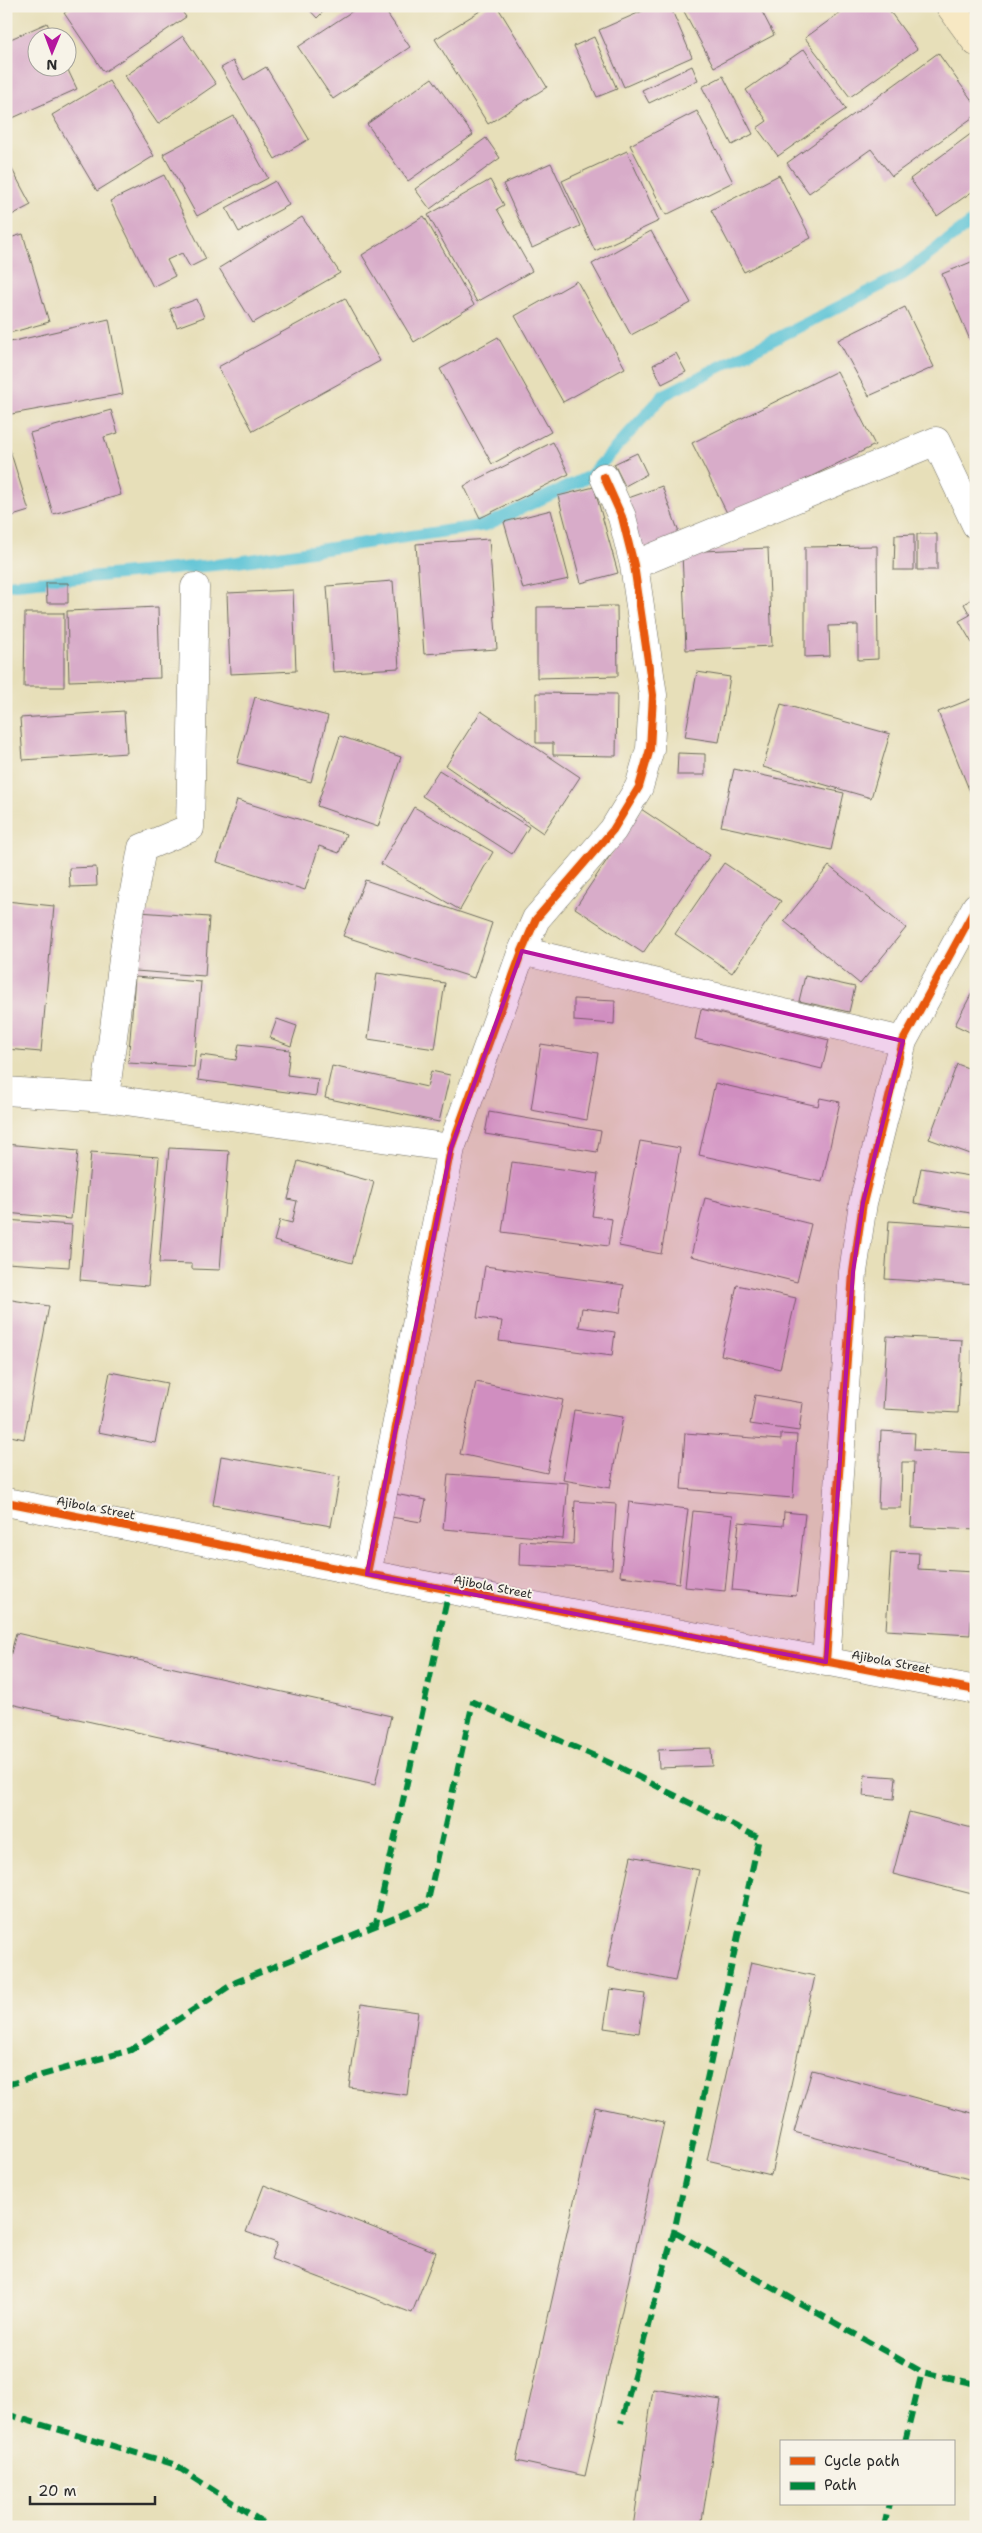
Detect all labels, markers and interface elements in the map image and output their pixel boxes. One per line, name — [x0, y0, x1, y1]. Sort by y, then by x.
north arrow — [28, 28, 78, 78]
text: N — [46, 56, 57, 74]
street label: Ajibola Street — [55, 1493, 137, 1523]
street label: Ajibola Street — [452, 1572, 534, 1602]
street label: Ajibola Street — [850, 1647, 932, 1677]
legend — [780, 2440, 954, 2506]
text: Cycle path — [824, 2451, 900, 2471]
scale bar — [30, 2473, 155, 2505]
text: Path — [824, 2475, 857, 2495]
text: 20 m — [38, 2481, 77, 2501]

